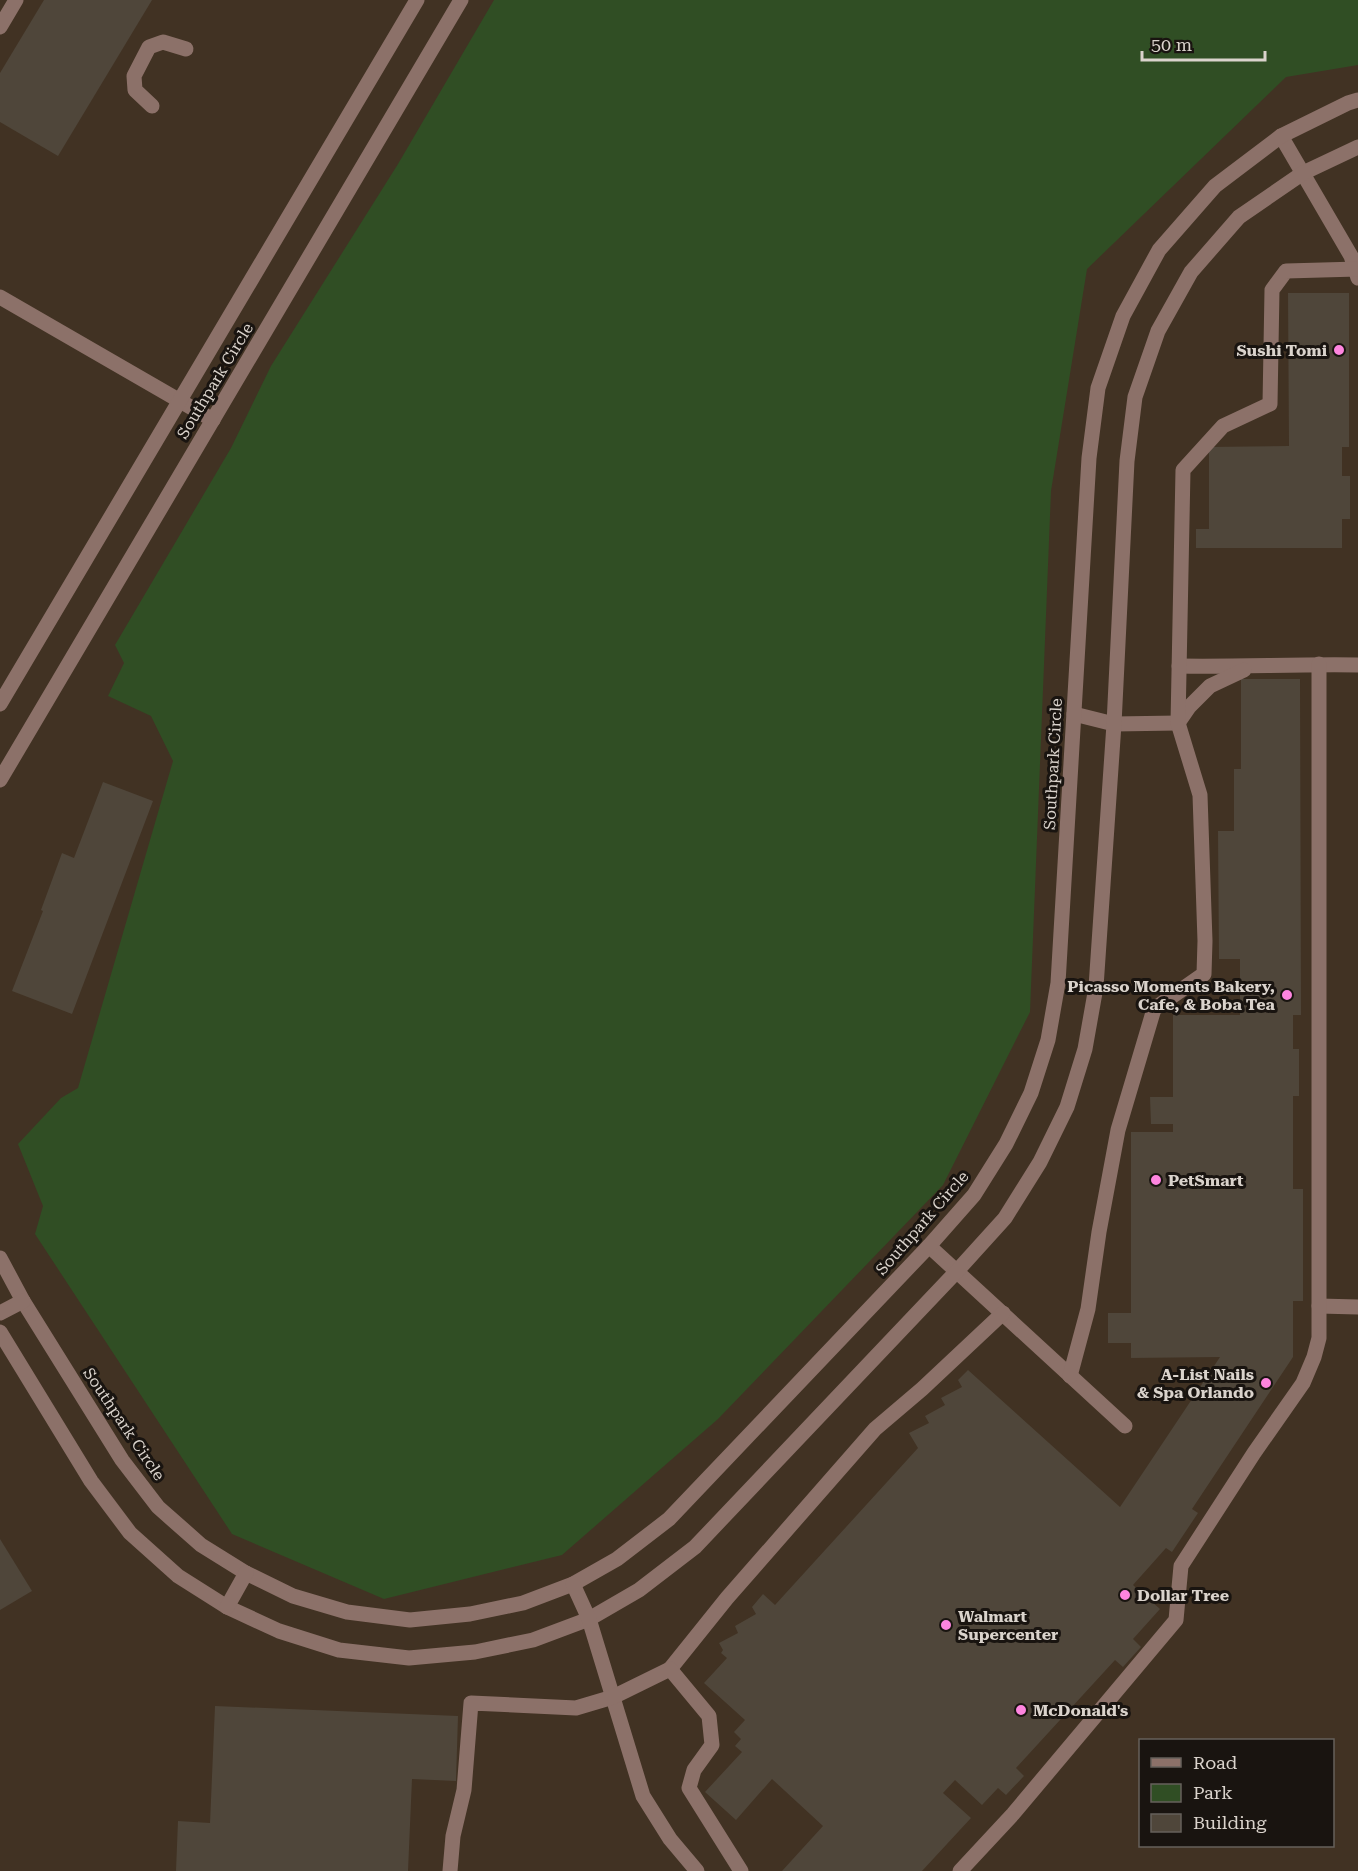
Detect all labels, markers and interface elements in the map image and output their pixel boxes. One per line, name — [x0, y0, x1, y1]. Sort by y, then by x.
scale bar — [1142, 24, 1265, 62]
text: 50 m — [1151, 34, 1192, 55]
street label: Southpark Circle — [173, 319, 257, 442]
place label: Sushi Tomi — [1236, 341, 1328, 360]
marker: Sushi Tomi — [1332, 343, 1346, 357]
street label: Southpark Circle — [1040, 697, 1066, 830]
place label: Picasso Moments Bakery, Cafe, & Boba Tea — [1067, 977, 1276, 1014]
marker: Picasso Moments Bakery, Cafe, & Boba Tea — [1280, 988, 1294, 1002]
street label: Southpark Circle — [872, 1167, 973, 1279]
place label: PetSmart — [1168, 1171, 1244, 1190]
marker: PetSmart — [1149, 1173, 1163, 1187]
street label: Southpark Circle — [79, 1364, 169, 1484]
place label: A-List Nails & Spa Orlando — [1137, 1365, 1254, 1402]
marker: A-List Nails & Spa Orlando — [1259, 1376, 1273, 1390]
place label: Dollar Tree — [1137, 1586, 1229, 1605]
marker: Dollar Tree — [1118, 1588, 1132, 1602]
place label: Walmart Supercenter — [958, 1607, 1058, 1644]
marker: Walmart Supercenter — [939, 1618, 953, 1632]
place label: McDonald's — [1033, 1701, 1128, 1720]
marker: McDonald's — [1014, 1703, 1028, 1717]
legend — [1139, 1739, 1334, 1847]
text: Road — [1193, 1752, 1238, 1773]
text: Park — [1193, 1782, 1233, 1803]
text: Building — [1193, 1812, 1267, 1833]

